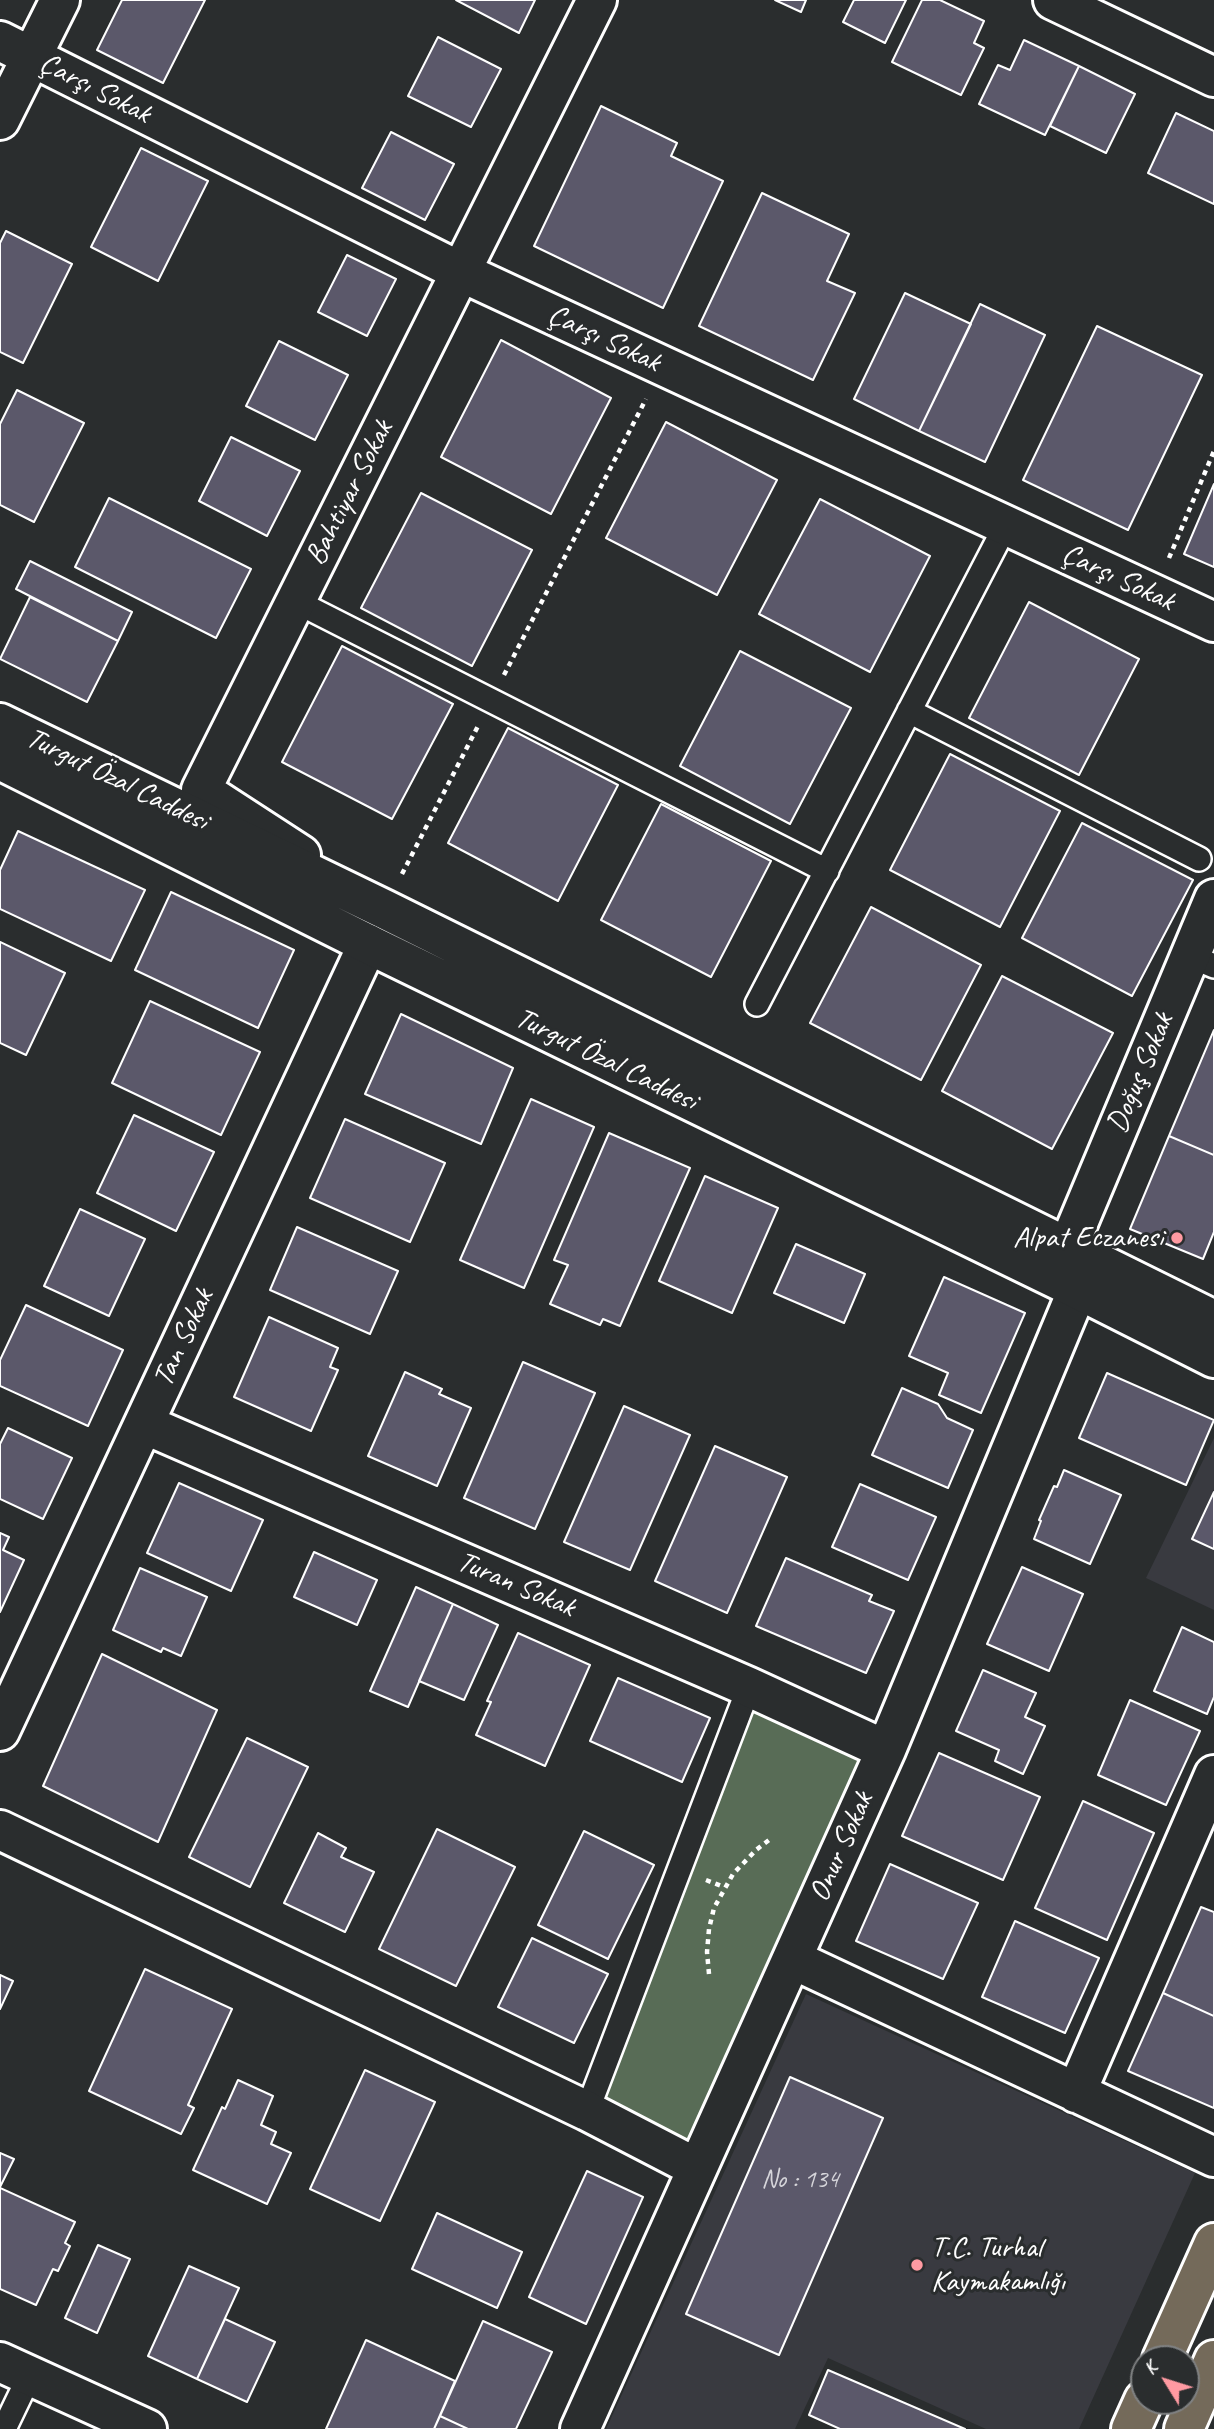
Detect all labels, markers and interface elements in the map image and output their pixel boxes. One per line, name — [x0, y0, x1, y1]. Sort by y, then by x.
street label: Çarşı Sokak — [33, 46, 157, 132]
street label: Çarşı Sokak — [542, 297, 666, 381]
street label: Bahtiyar Sokak — [298, 415, 402, 571]
street label: Çarşı Sokak — [1056, 536, 1180, 620]
street label: Turgut Özal Caddesi — [20, 720, 214, 840]
street label: Turgut Özal Caddesi — [509, 1000, 703, 1120]
street label: Doğuş Sokak — [1100, 1008, 1182, 1138]
place label: Alpat Eczanesi — [1013, 1220, 1163, 1256]
marker: Alpat Eczanesi — [1169, 1230, 1185, 1246]
street label: Tan Sokak — [146, 1283, 222, 1393]
street label: Turan Sokak — [452, 1544, 580, 1626]
street label: Onur Sokak — [802, 1787, 882, 1907]
house number: No : 134 — [761, 2164, 839, 2196]
place label: T.C. Turhal Kaymakamlığı — [931, 2230, 1065, 2300]
marker: T.C. Turhal Kaymakamlığı — [909, 2257, 925, 2273]
north arrow — [1130, 2345, 1200, 2415]
text: K — [1138, 2357, 1162, 2379]

